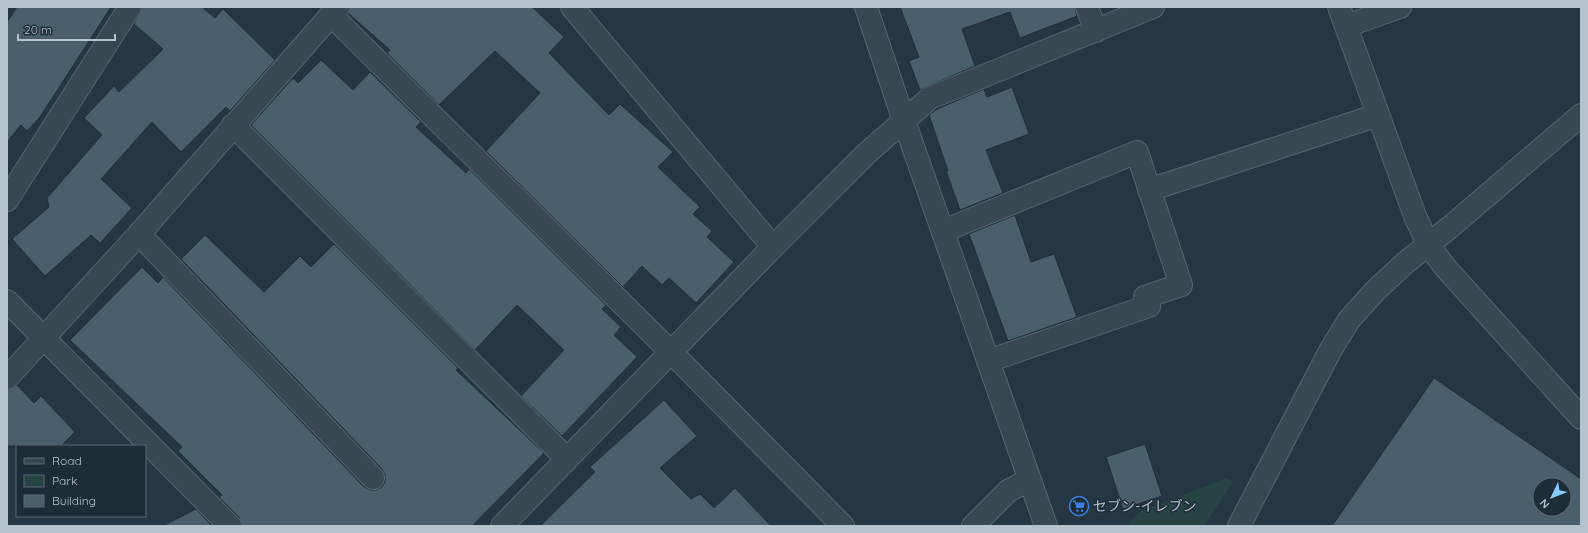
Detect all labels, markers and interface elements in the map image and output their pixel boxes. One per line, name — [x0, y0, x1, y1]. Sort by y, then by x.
scale bar — [18, 16, 115, 42]
text: 20 m — [24, 22, 52, 37]
legend — [16, 445, 146, 517]
text: Road — [52, 453, 82, 468]
text: Park — [52, 473, 77, 488]
north arrow — [1532, 477, 1572, 517]
text: Building — [52, 493, 96, 508]
supermarket icon: セブン-イレブン — [1068, 495, 1090, 517]
text: N — [1537, 496, 1553, 512]
place label: セブン-イレブン — [1093, 497, 1196, 515]

